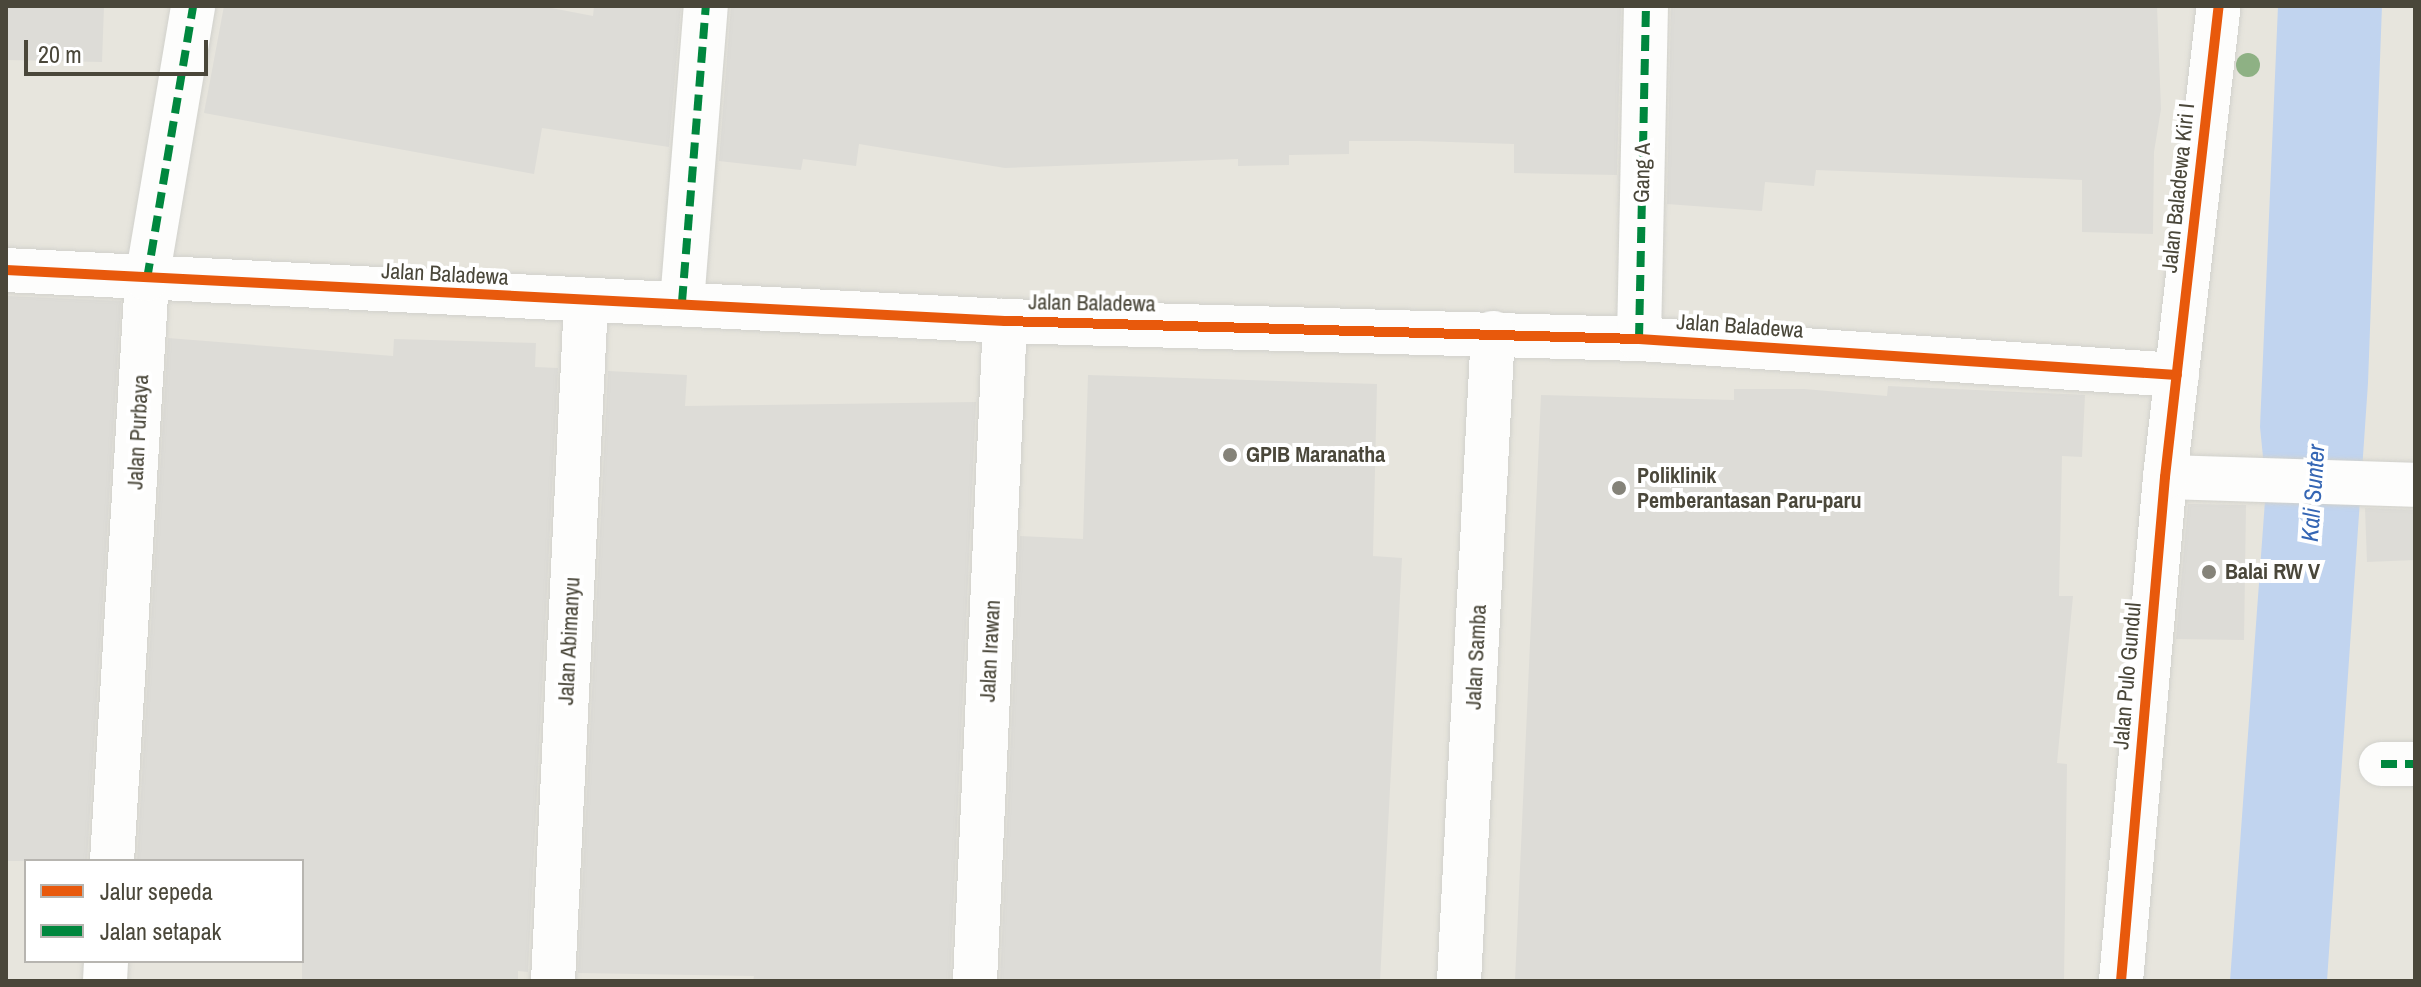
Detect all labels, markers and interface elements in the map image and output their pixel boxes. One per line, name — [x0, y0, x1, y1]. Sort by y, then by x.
scale bar — [28, 24, 212, 74]
text: 20 m — [38, 38, 82, 70]
street label: Jalan Baladewa Kiri I — [2156, 102, 2200, 274]
street label: Gang A — [1628, 142, 1656, 204]
street label: Jalan Baladewa — [381, 257, 509, 291]
street label: Jalan Baladewa — [1028, 289, 1156, 317]
street label: Jalan Baladewa — [1676, 308, 1804, 344]
street label: Jalan Purbaya — [122, 374, 154, 490]
place label: GPIB Maranatha — [1246, 442, 1385, 468]
water label: Kali Sunter — [2295, 443, 2331, 543]
marker: GPIB Maranatha — [1221, 446, 1239, 464]
place label: Poliklinik Pemberantasan Paru-paru — [1637, 462, 1862, 514]
marker: Poliklinik Pemberantasan Paru-paru — [1608, 477, 1630, 499]
place label: Balai RW V — [2225, 559, 2320, 585]
marker: Balai RW V — [2200, 563, 2218, 581]
street label: Jalan Abimanyu — [552, 576, 586, 706]
street label: Jalan Irawan — [974, 599, 1006, 703]
street label: Jalan Pulo Gundul — [2107, 601, 2147, 751]
street label: Jalan Samba — [1460, 604, 1492, 710]
legend — [24, 859, 304, 963]
text: Jalur sepeda — [100, 875, 213, 907]
text: Jalan setapak — [100, 915, 221, 947]

